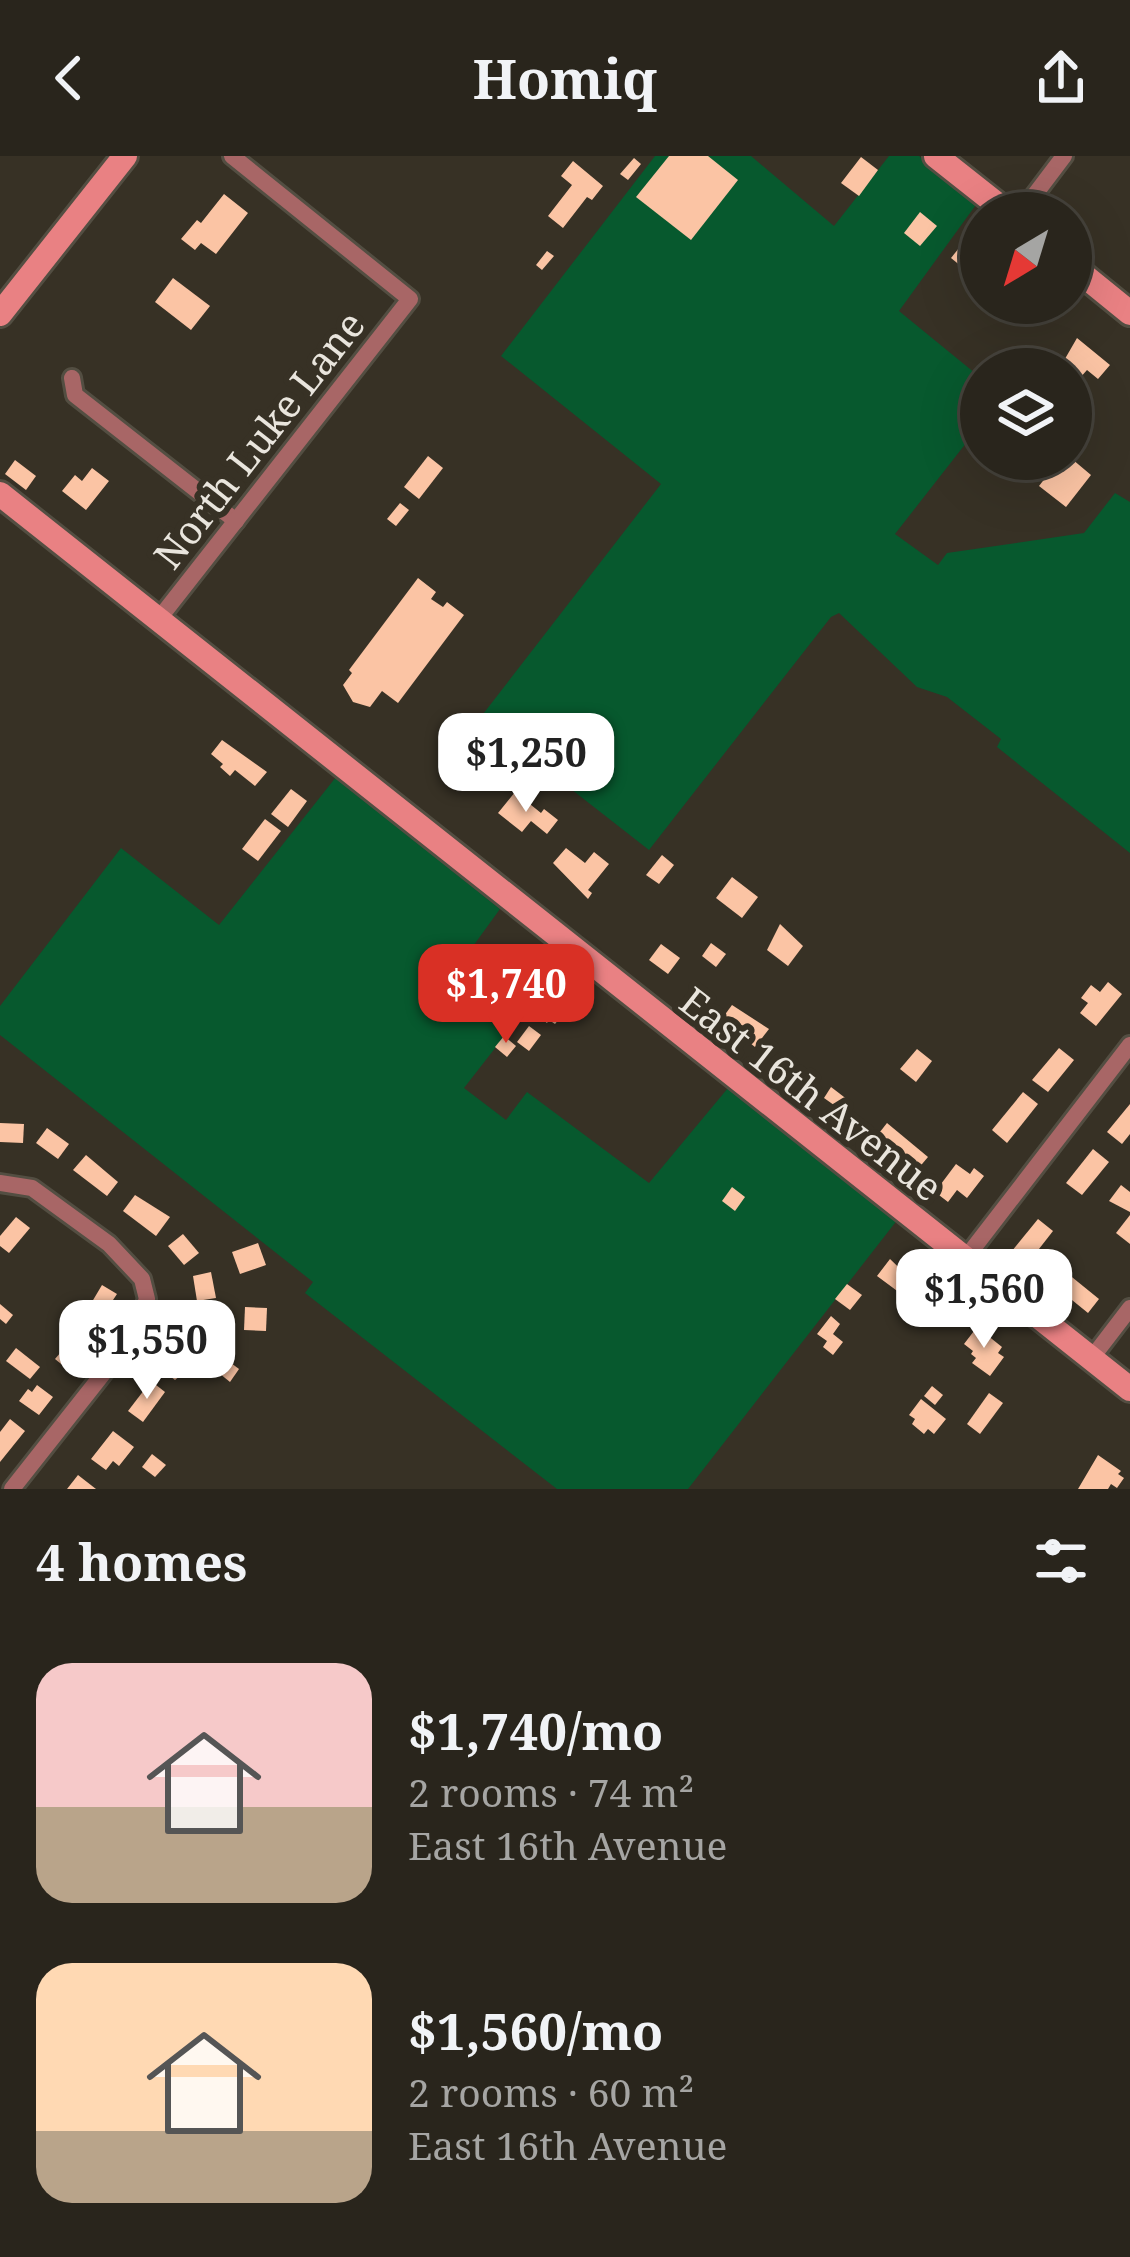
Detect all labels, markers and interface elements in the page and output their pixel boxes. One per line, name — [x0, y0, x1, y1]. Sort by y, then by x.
text: Homiq — [473, 41, 657, 115]
icon: back — [36, 45, 102, 111]
icon: share — [1028, 45, 1094, 111]
north arrow — [960, 192, 1092, 324]
map controls — [960, 192, 1092, 480]
street label: North Luke Lane — [141, 299, 375, 579]
button: layers — [960, 348, 1092, 480]
pin: $1,250 — [428, 713, 624, 815]
text: $1,250 — [465, 725, 587, 778]
pin: $1,740 — [408, 944, 604, 1046]
text: $1,740 — [445, 956, 567, 1009]
street label: East 16th Avenue — [670, 974, 954, 1212]
pin: $1,560 — [886, 1249, 1082, 1351]
text: $1,560 — [923, 1261, 1045, 1314]
pin: $1,550 — [49, 1300, 245, 1402]
text: $1,550 — [86, 1312, 208, 1365]
text: 4 homes — [36, 1526, 247, 1596]
icon: filters — [1028, 1528, 1094, 1594]
text: $1,740/mo — [408, 1695, 663, 1765]
icon: home — [132, 1711, 276, 1855]
text: 2 rooms · 74 m² — [408, 1765, 694, 1818]
text: East 16th Avenue — [408, 1818, 727, 1871]
text: $1,560/mo — [408, 1995, 663, 2065]
icon: home — [132, 2011, 276, 2155]
text: 2 rooms · 60 m² — [408, 2065, 694, 2118]
text: East 16th Avenue — [408, 2118, 727, 2171]

